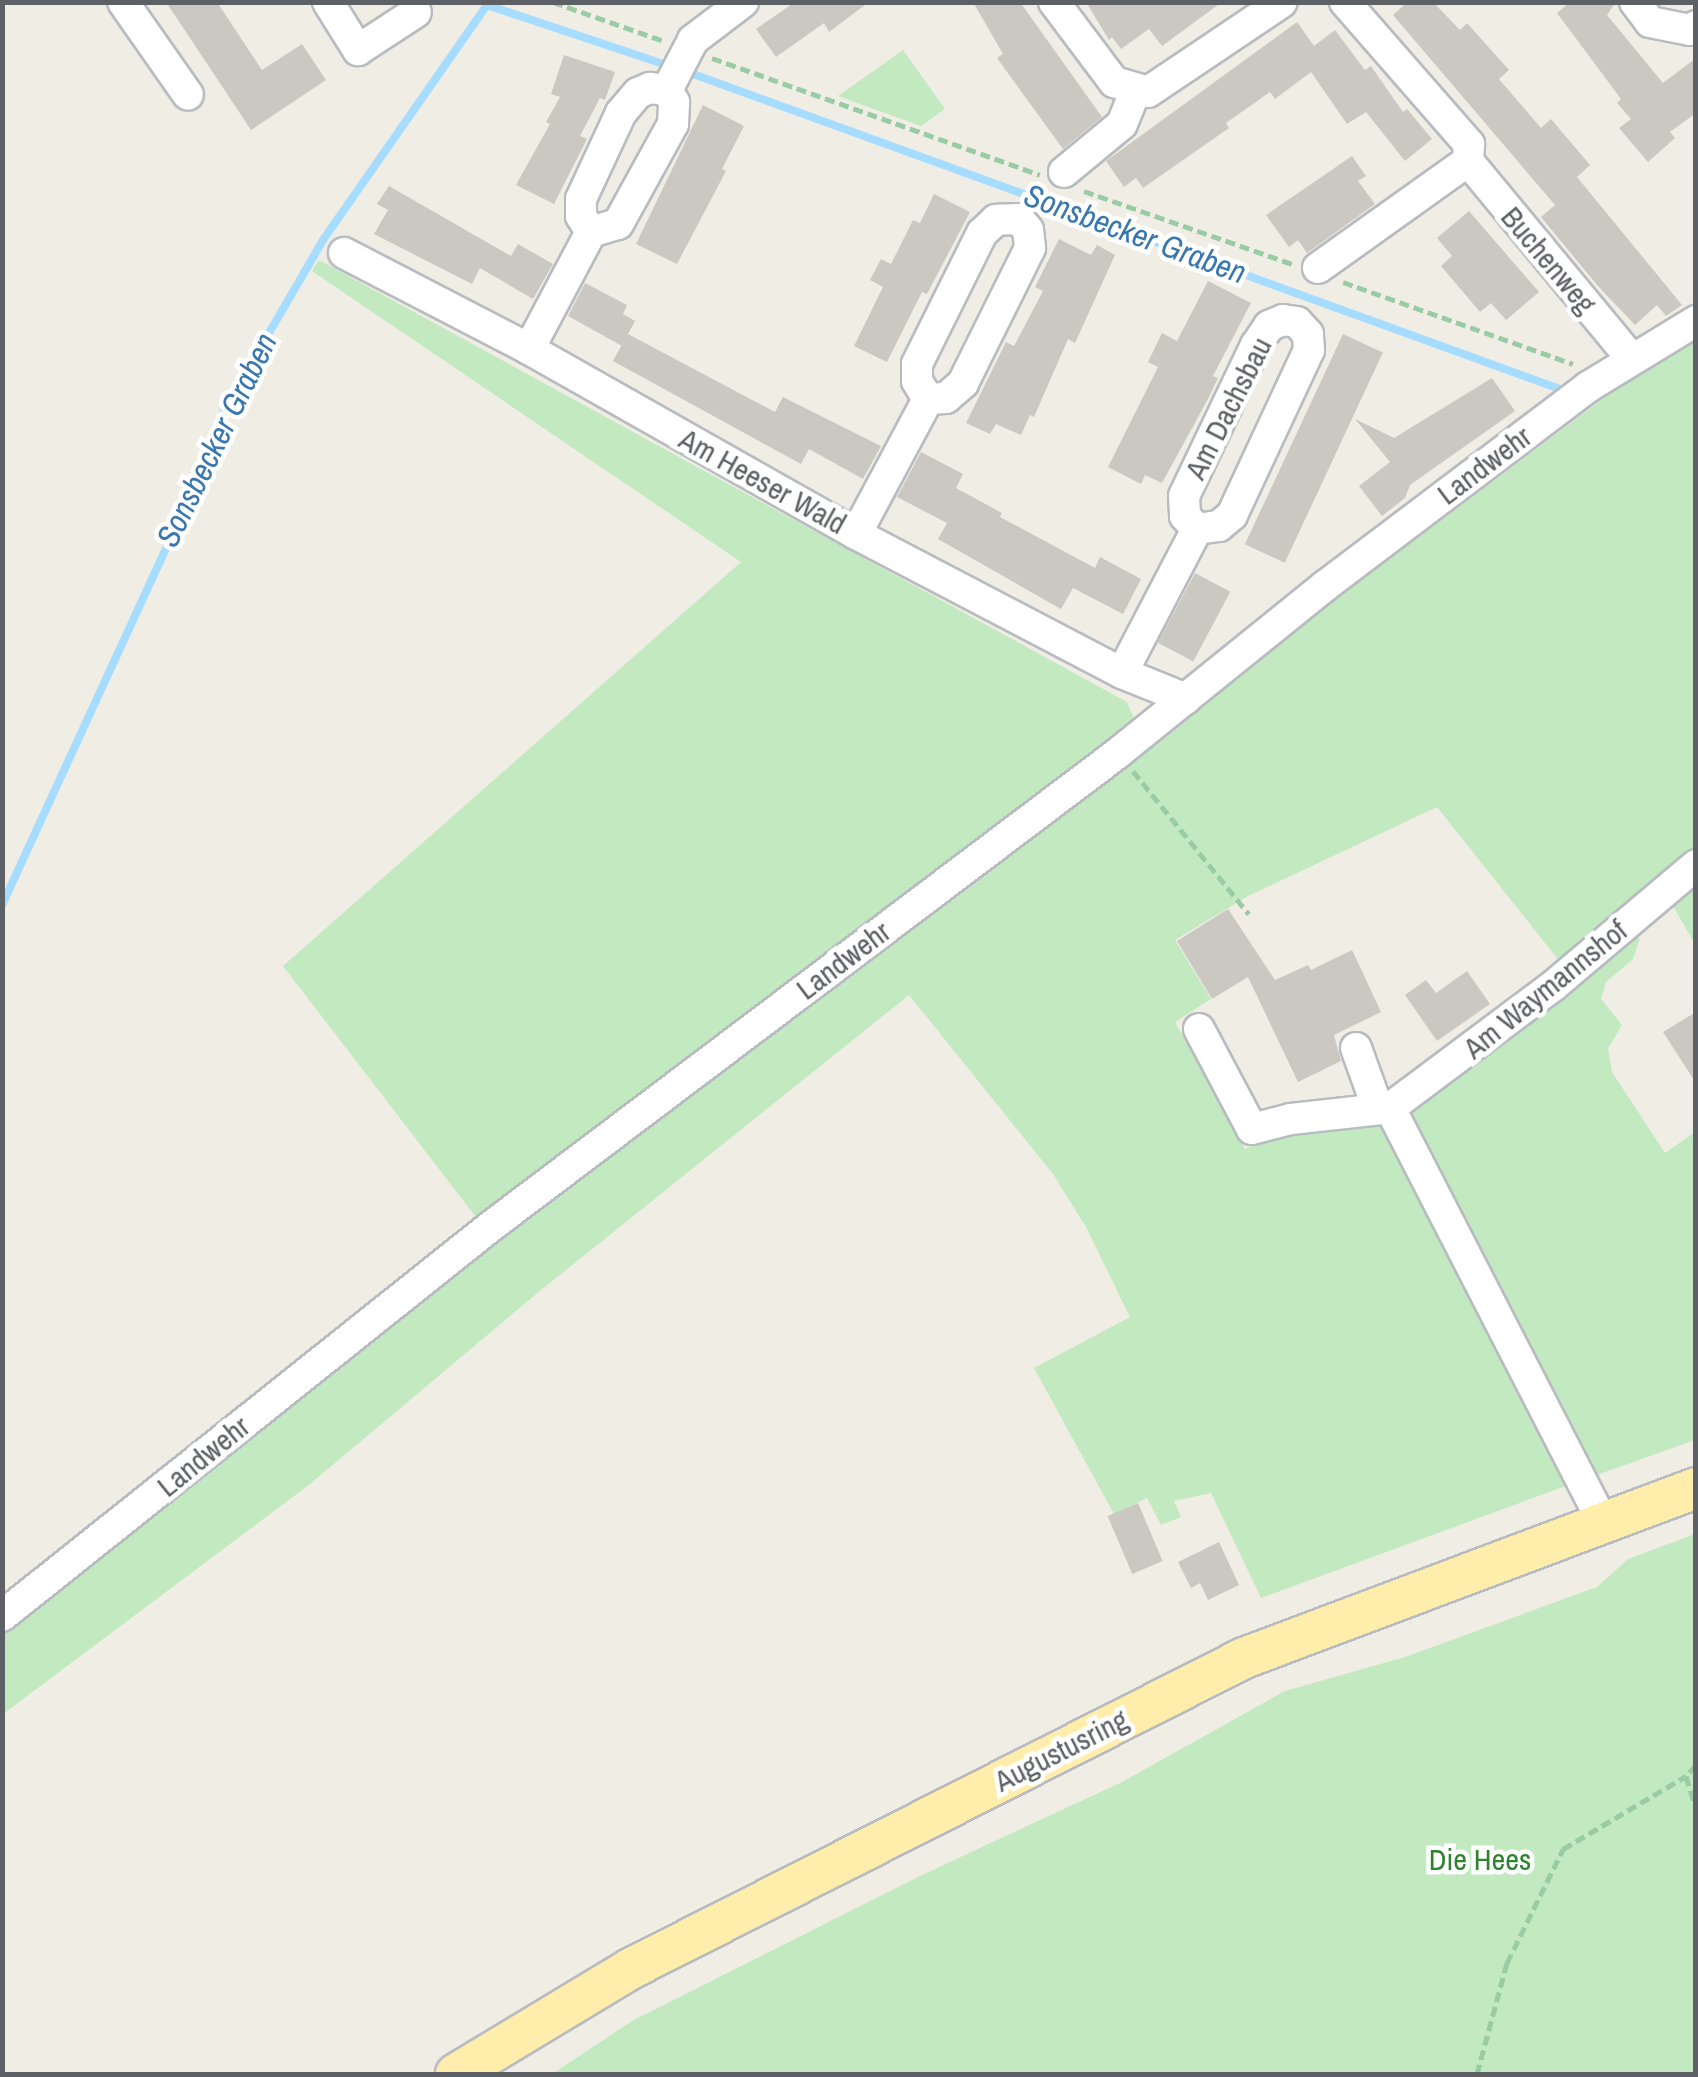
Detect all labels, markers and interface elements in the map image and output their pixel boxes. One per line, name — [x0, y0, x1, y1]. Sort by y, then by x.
water label: Sonsbecker Graben — [1019, 176, 1251, 292]
street label: Buchenweg — [1494, 199, 1604, 321]
water label: Sonsbecker Graben — [149, 327, 285, 553]
street label: Am Dachsbau — [1177, 331, 1279, 485]
street label: Landwehr — [1430, 418, 1538, 512]
street label: Am Heeser Wald — [673, 420, 853, 542]
street label: Am Waymannshof — [1456, 912, 1634, 1066]
street label: Landwehr — [789, 913, 897, 1007]
street label: Landwehr — [150, 1408, 256, 1504]
street label: Augustusring — [988, 1701, 1134, 1799]
park label: Die Hees — [1429, 1841, 1531, 1877]

